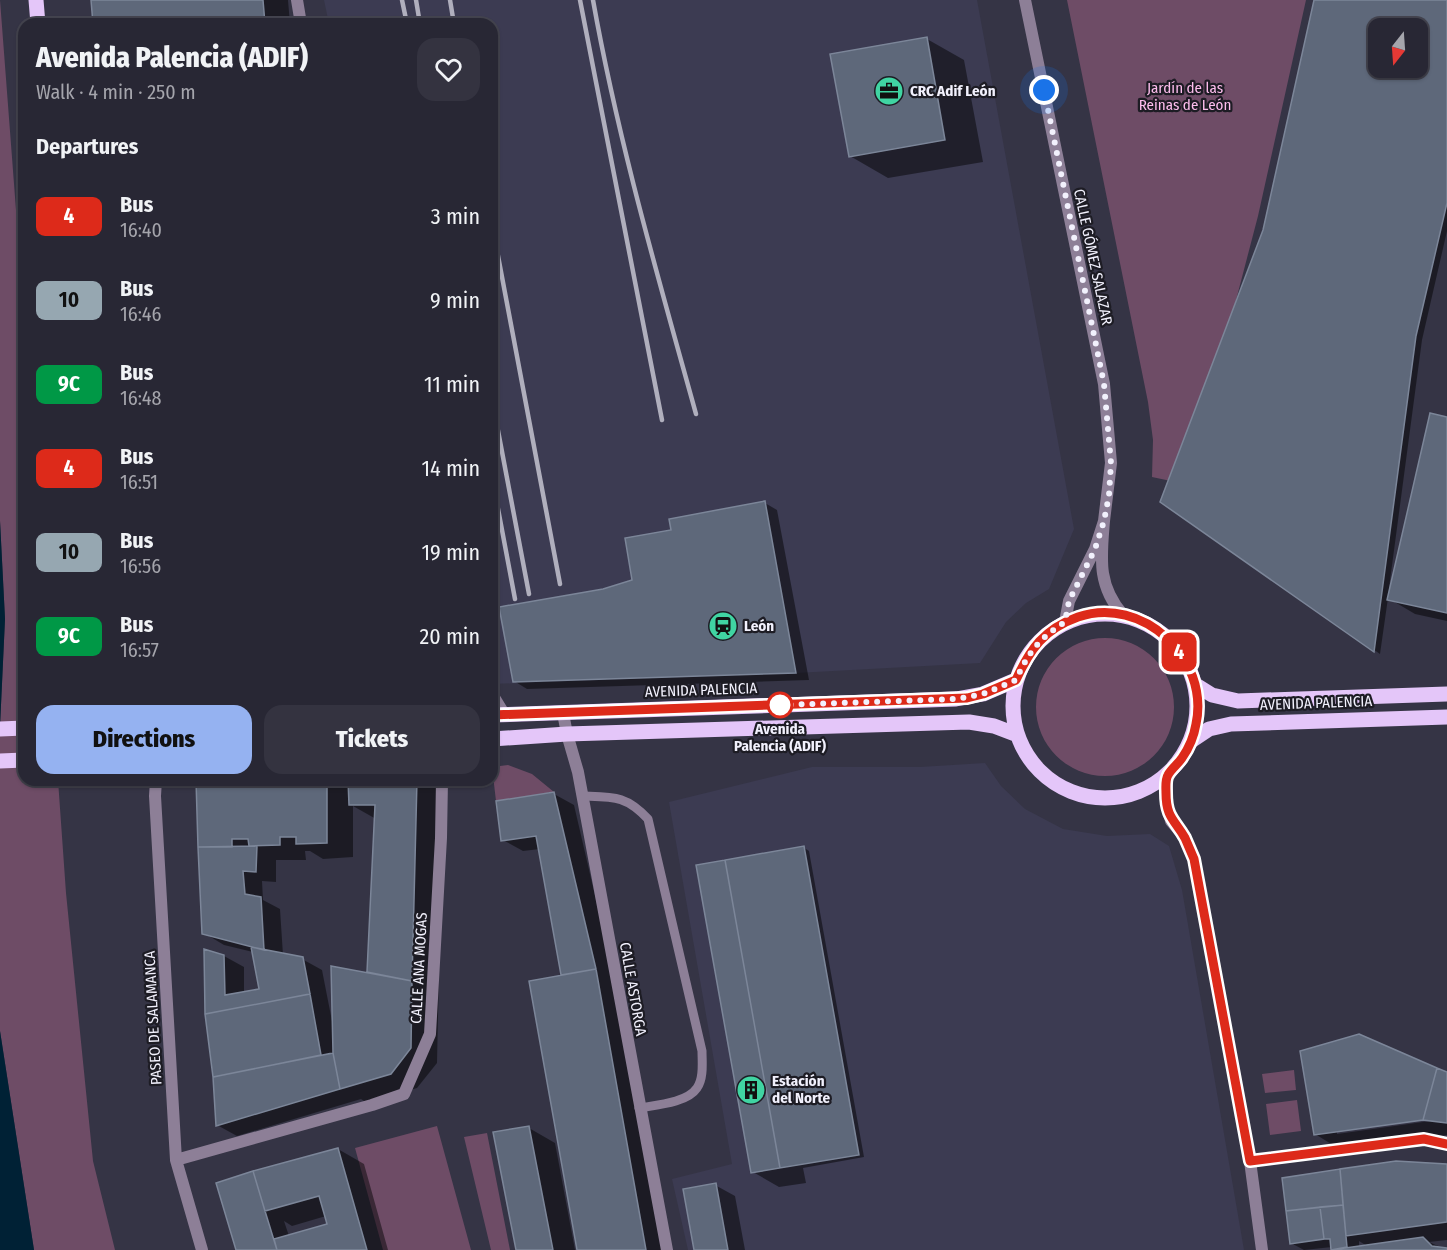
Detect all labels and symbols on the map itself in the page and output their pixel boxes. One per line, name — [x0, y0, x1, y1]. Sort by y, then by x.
north arrow — [1368, 18, 1428, 78]
office icon: CRC Adif León — [873, 75, 905, 107]
your location — [1029, 75, 1059, 105]
park label: Jardín de las Reinas de León — [1139, 79, 1231, 114]
place label: CRC Adif León — [910, 82, 996, 100]
street label: CALLE GÓMEZ SALAZAR — [1070, 187, 1116, 327]
station icon: León — [707, 610, 739, 642]
place label: León — [744, 617, 774, 635]
line badge: 4 — [1160, 632, 1198, 672]
street label: AVENIDA PALENCIA — [645, 679, 758, 701]
marker: Avenida Palencia (ADIF) — [767, 692, 793, 718]
street label: AVENIDA PALENCIA — [1260, 692, 1373, 714]
place label: Avenida Palencia (ADIF) — [734, 720, 826, 755]
street label: CALLE ANA MOGAS — [407, 912, 431, 1024]
street label: CALLE ASTORGA — [616, 941, 650, 1037]
street label: PASEO DE SALAMANCA — [140, 950, 166, 1086]
place label: Estación del Norte — [772, 1072, 830, 1107]
building icon: Estación del Norte — [735, 1074, 767, 1106]

